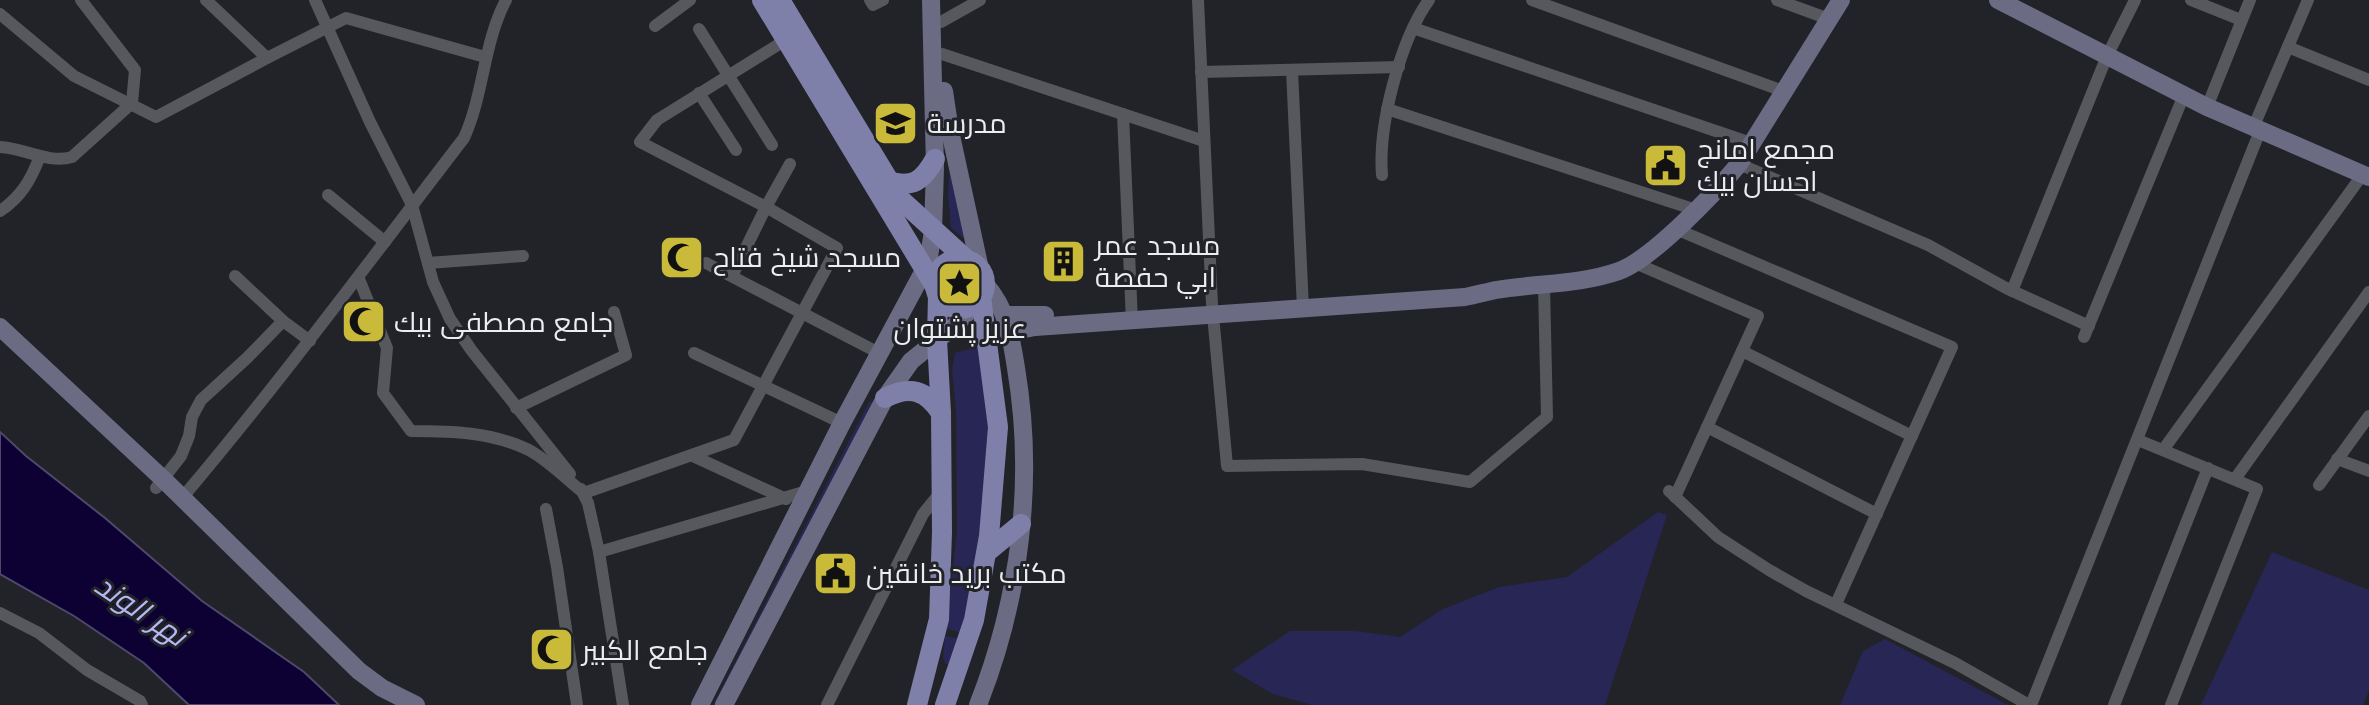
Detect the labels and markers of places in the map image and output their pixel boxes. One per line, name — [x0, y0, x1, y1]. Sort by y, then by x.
school or university icon: مدرسة — [872, 99, 920, 147]
place label: مدرسة — [927, 108, 1007, 139]
place label: مجمع امانج احسان بيك — [1697, 134, 1835, 198]
public building icon: مجمع امانج احسان بيك — [1642, 141, 1690, 189]
place label: مسجد عمر ابي حفصة — [1093, 230, 1221, 299]
mosque icon: مسجد شيخ فتاح — [658, 233, 706, 281]
building icon: مسجد عمر ابي حفصة — [1040, 237, 1088, 285]
place label: مسجد شيخ فتاح — [713, 242, 901, 276]
place icon: عزيز پشتوان — [936, 260, 984, 308]
mosque icon: جامع مصطفى بيك — [339, 298, 387, 346]
place label: جامع مصطفى بيك — [394, 307, 613, 341]
place label: عزيز پشتوان — [893, 313, 1027, 347]
public building icon: مكتب بريد خانقين — [811, 549, 859, 597]
place label: مكتب بريد خانقين — [866, 558, 1067, 590]
mosque icon: جامع الكبير — [527, 626, 575, 674]
place label: جامع الكبير — [580, 635, 708, 669]

